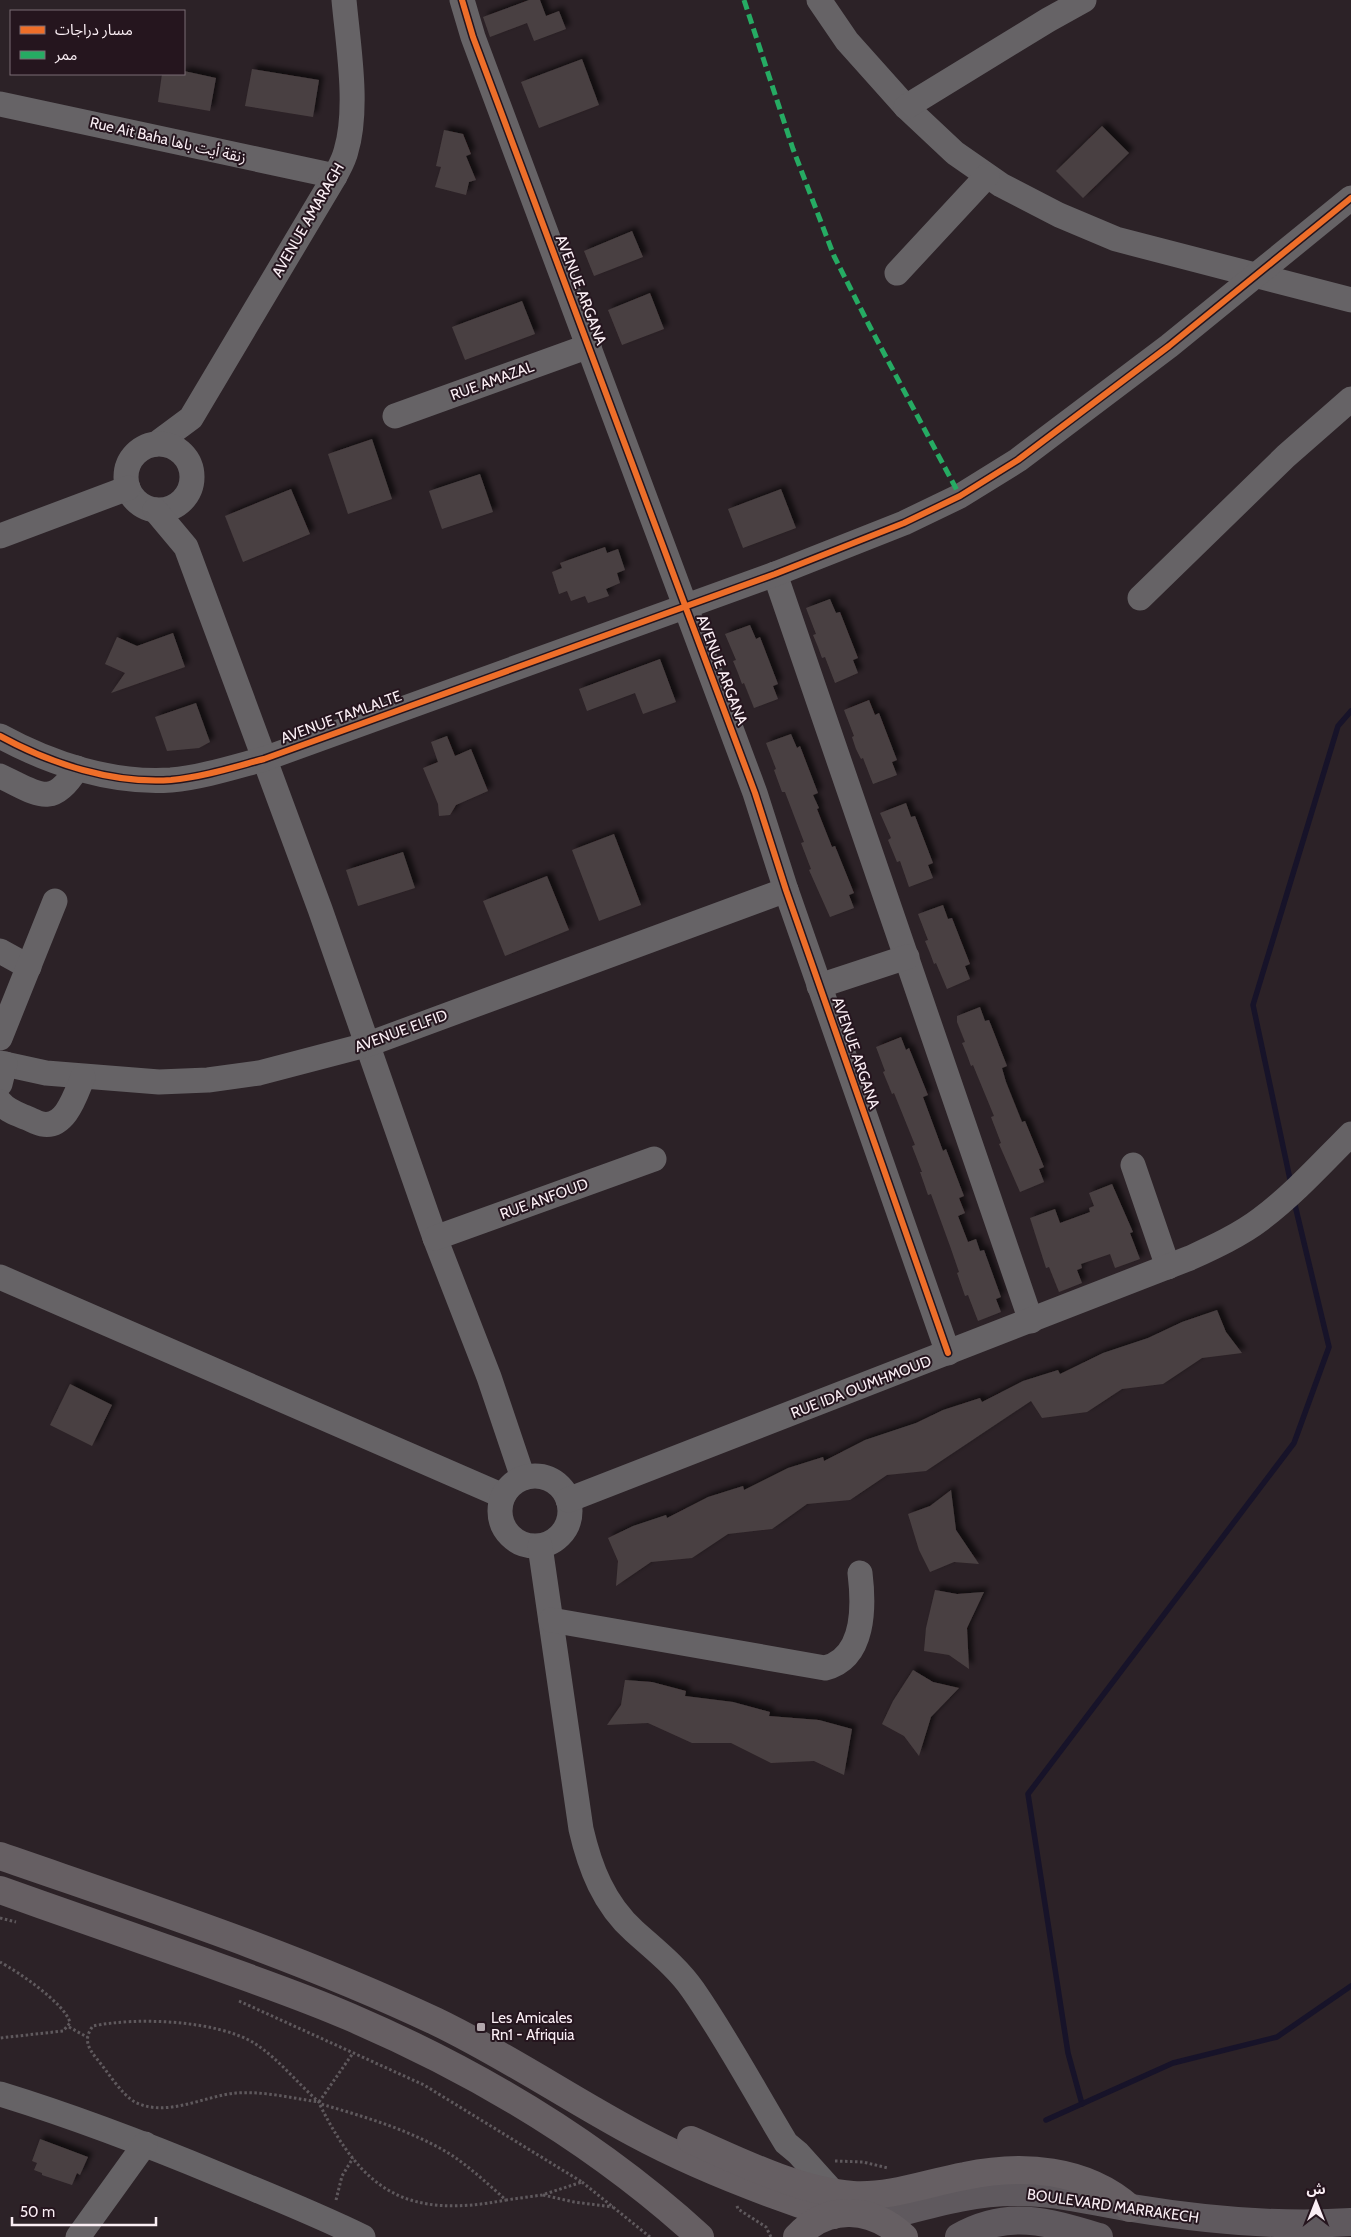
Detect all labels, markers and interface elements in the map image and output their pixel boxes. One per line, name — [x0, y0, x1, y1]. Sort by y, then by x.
legend — [10, 10, 185, 75]
text: مسار دراجات — [55, 21, 133, 39]
text: ممر — [54, 46, 78, 64]
street label: Rue Ait Baha زنقة أيت باها — [88, 113, 248, 167]
street label: AVENUE AMARAGH — [268, 160, 348, 280]
street label: AVENUE ARGANA — [552, 232, 611, 348]
street label: RUE AMAZAL — [448, 357, 537, 404]
street label: AVENUE ARGANA — [693, 612, 752, 728]
street label: AVENUE TAMLALTE — [278, 687, 404, 747]
street label: AVENUE ARGANA — [829, 995, 884, 1112]
street label: AVENUE ELFID — [352, 1006, 450, 1056]
street label: RUE ANFOUD — [497, 1175, 591, 1223]
street label: RUE IDA OUMHMOUD — [788, 1352, 934, 1422]
place label: Les Amicales Rn1 - Afriquia — [491, 2009, 575, 2044]
marker: Les Amicales Rn1 - Afriquia — [475, 2021, 487, 2033]
north arrow — [1291, 2177, 1341, 2227]
text: ش — [1306, 2180, 1326, 2198]
street label: BOULEVARD MARRAKECH — [1026, 2185, 1200, 2227]
scale bar — [12, 2194, 156, 2226]
text: 50 m — [20, 2203, 55, 2221]

